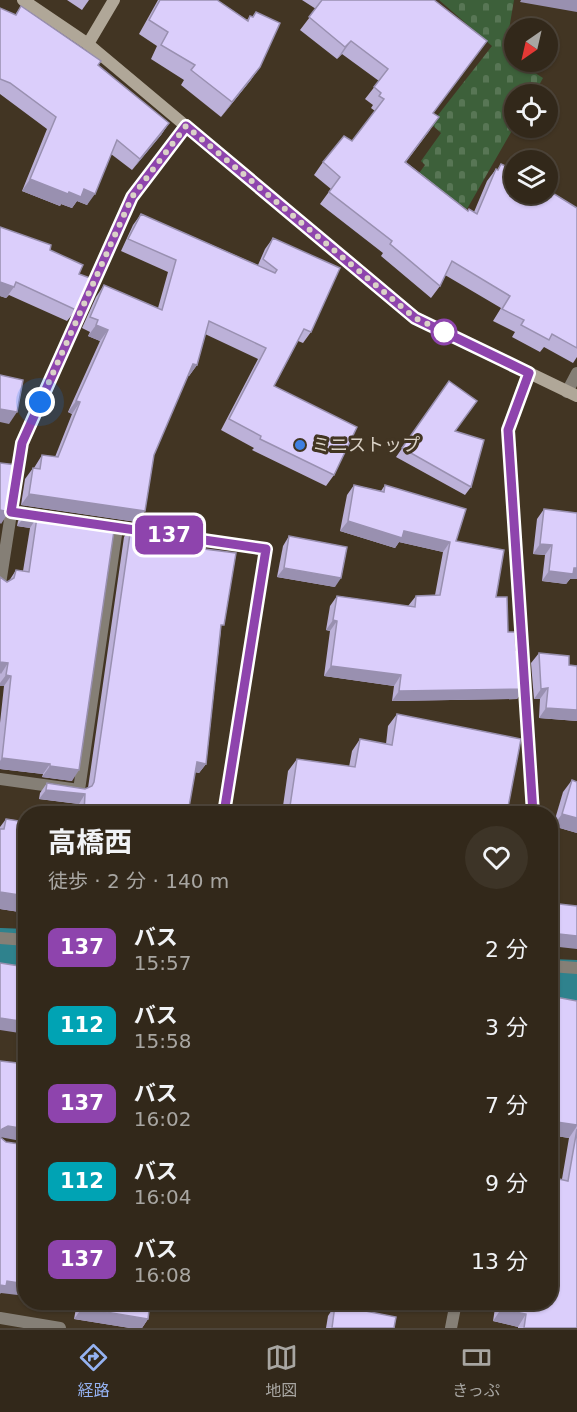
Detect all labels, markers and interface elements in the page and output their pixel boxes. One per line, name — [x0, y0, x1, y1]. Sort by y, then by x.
north arrow — [504, 18, 558, 72]
map controls — [504, 18, 558, 204]
button: locate — [504, 84, 558, 138]
button: layers — [504, 150, 558, 204]
unlabelled marker — [431, 319, 457, 345]
your location — [25, 387, 55, 417]
place label: ミニストップ — [312, 434, 420, 455]
marker: ミニストップ — [293, 438, 307, 452]
line badge: 137 — [134, 516, 204, 554]
text: 137 — [147, 523, 191, 547]
text: 高橋西 — [48, 826, 132, 859]
button: heart — [465, 826, 528, 889]
text: 徒歩 · 2 分 · 140 m — [48, 869, 229, 893]
text: バス — [134, 925, 178, 950]
text: 137 — [60, 935, 104, 959]
text: 2 分 — [485, 937, 528, 962]
text: 15:57 — [134, 951, 191, 975]
text: バス — [134, 1003, 178, 1028]
text: 112 — [60, 1013, 104, 1037]
text: 3 分 — [485, 1015, 528, 1040]
text: 15:58 — [134, 1029, 191, 1053]
text: バス — [134, 1081, 178, 1106]
text: 137 — [60, 1091, 104, 1115]
text: 7 分 — [485, 1093, 528, 1118]
text: 16:02 — [134, 1107, 191, 1131]
text: バス — [134, 1159, 178, 1184]
text: 112 — [60, 1169, 104, 1193]
text: 9 分 — [485, 1171, 528, 1196]
text: 16:04 — [134, 1185, 191, 1209]
text: バス — [134, 1237, 178, 1262]
text: 137 — [60, 1247, 104, 1271]
text: 13 分 — [471, 1249, 528, 1274]
text: 16:08 — [134, 1263, 191, 1287]
tab: 経路 — [77, 1341, 110, 1401]
tab: 地図 — [265, 1341, 298, 1401]
tab: きっぷ — [452, 1341, 500, 1401]

